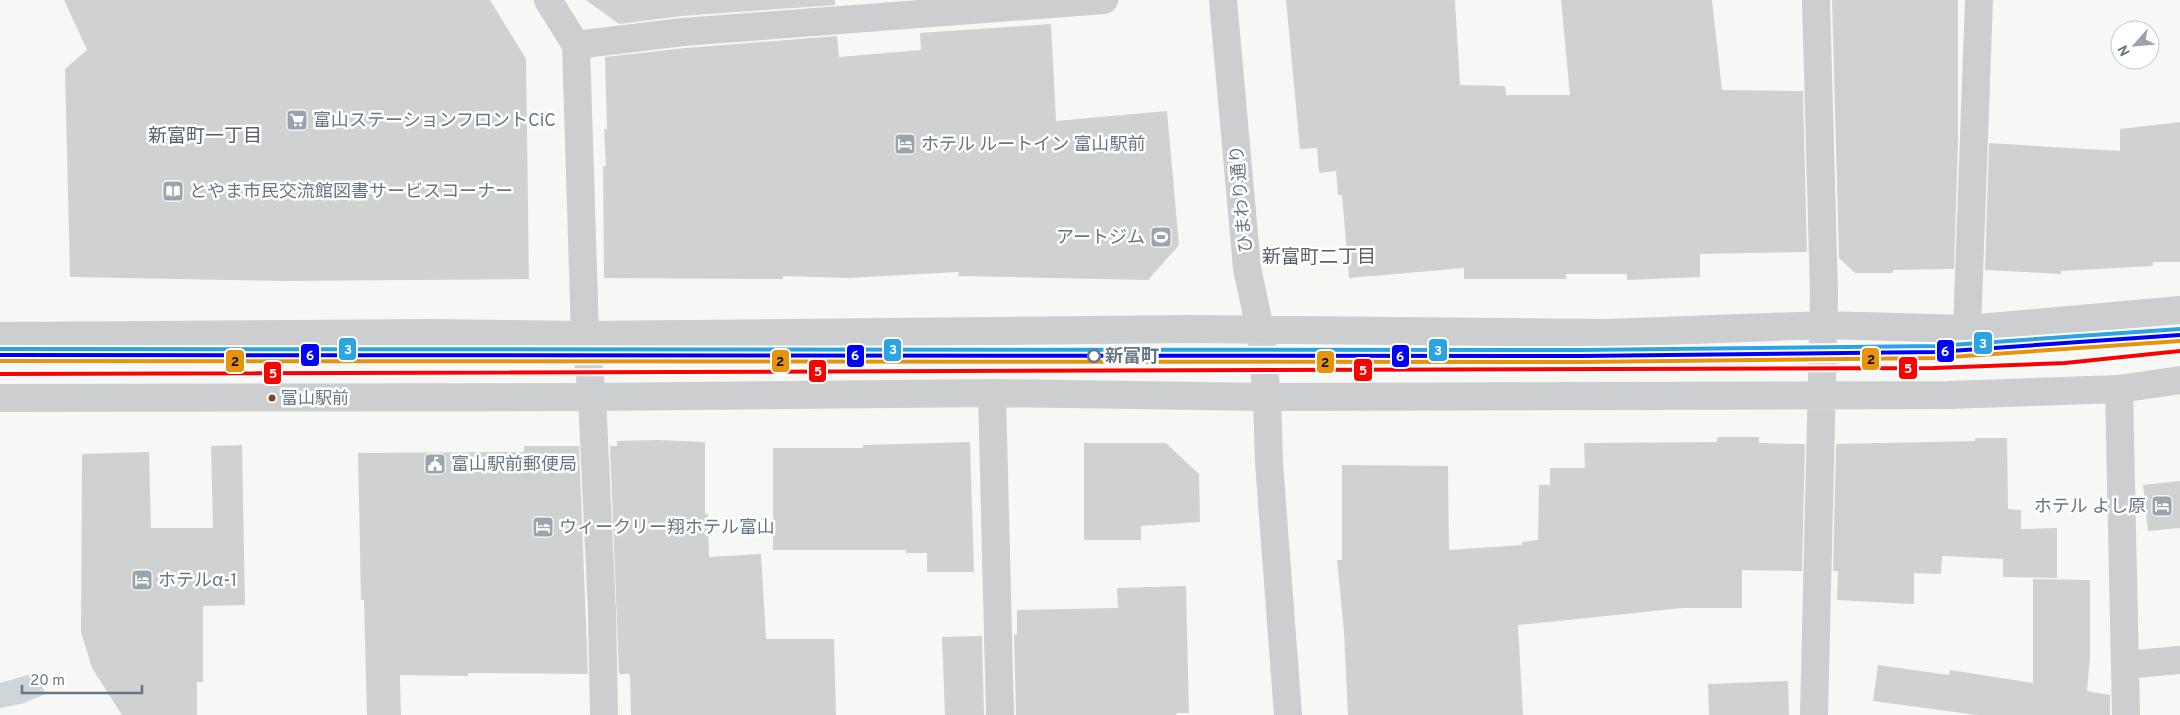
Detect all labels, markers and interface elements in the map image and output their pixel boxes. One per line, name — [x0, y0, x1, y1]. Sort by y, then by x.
north arrow — [2110, 20, 2160, 70]
text: N — [2115, 42, 2135, 59]
supermarket icon: 富山ステーションフロントCiC — [285, 108, 309, 132]
place label: 富山ステーションフロントCiC — [313, 110, 556, 133]
district label: 新富町一丁目 — [148, 125, 262, 149]
hotel icon: ホテル ルートイン 富山駅前 — [893, 132, 917, 156]
place label: ホテル ルートイン 富山駅前 — [921, 134, 1145, 157]
street label: ひまわり通り — [1226, 144, 1259, 254]
library icon: とやま市民交流館図書サービスコーナー — [161, 179, 185, 203]
place label: とやま市民交流館図書サービスコーナー — [189, 181, 513, 204]
sports icon: アートジム — [1149, 225, 1173, 249]
place label: アートジム — [1056, 227, 1145, 250]
district label: 新富町二丁目 — [1262, 246, 1376, 270]
line badge: 3 — [1973, 331, 1993, 355]
text: 3 — [1979, 336, 1987, 353]
line badge: 3 — [338, 337, 357, 361]
line badge: 3 — [883, 338, 902, 362]
line badge: 3 — [1428, 338, 1448, 362]
line badge: 6 — [1936, 339, 1955, 363]
text: 3 — [344, 342, 352, 359]
text: 3 — [889, 342, 897, 359]
line badge: 6 — [300, 343, 320, 367]
text: 3 — [1434, 343, 1442, 360]
line badge: 6 — [846, 344, 865, 368]
line badge: 6 — [1391, 344, 1410, 368]
text: 6 — [1941, 344, 1949, 361]
place label: 新富町 — [1105, 346, 1159, 369]
line badge: 2 — [1861, 347, 1880, 371]
text: 6 — [306, 348, 314, 365]
text: 6 — [851, 348, 859, 365]
line badge: 2 — [225, 349, 245, 373]
line badge: 2 — [771, 349, 790, 373]
marker: 新富町 — [1087, 349, 1101, 363]
text: 6 — [1396, 349, 1404, 366]
line badge: 2 — [1316, 350, 1335, 374]
text: 2 — [1867, 352, 1875, 369]
text: 2 — [231, 354, 239, 371]
text: 2 — [776, 354, 784, 371]
text: 2 — [1321, 355, 1329, 372]
line badge: 5 — [1898, 356, 1918, 380]
line badge: 5 — [1353, 358, 1373, 382]
line badge: 5 — [808, 359, 827, 383]
line badge: 5 — [263, 361, 282, 385]
text: 5 — [1904, 361, 1912, 378]
text: 5 — [1359, 363, 1367, 380]
text: 5 — [814, 364, 822, 381]
text: 5 — [269, 366, 277, 383]
place label: 富山駅前 — [281, 389, 349, 411]
marker: 富山駅前 — [267, 393, 277, 403]
public building icon: 富山駅前郵便局 — [423, 452, 447, 476]
place label: 富山駅前郵便局 — [451, 454, 577, 477]
hotel icon: ホテル よし原 — [2150, 494, 2174, 518]
place label: ホテル よし原 — [2034, 496, 2146, 519]
hotel icon: ウィークリー翔ホテル富山 — [531, 515, 555, 539]
place label: ウィークリー翔ホテル富山 — [559, 517, 775, 540]
hotel icon: ホテルα-1 — [130, 568, 154, 592]
place label: ホテルα-1 — [158, 570, 237, 593]
scale bar — [22, 662, 142, 694]
text: 20 m — [30, 672, 65, 691]

